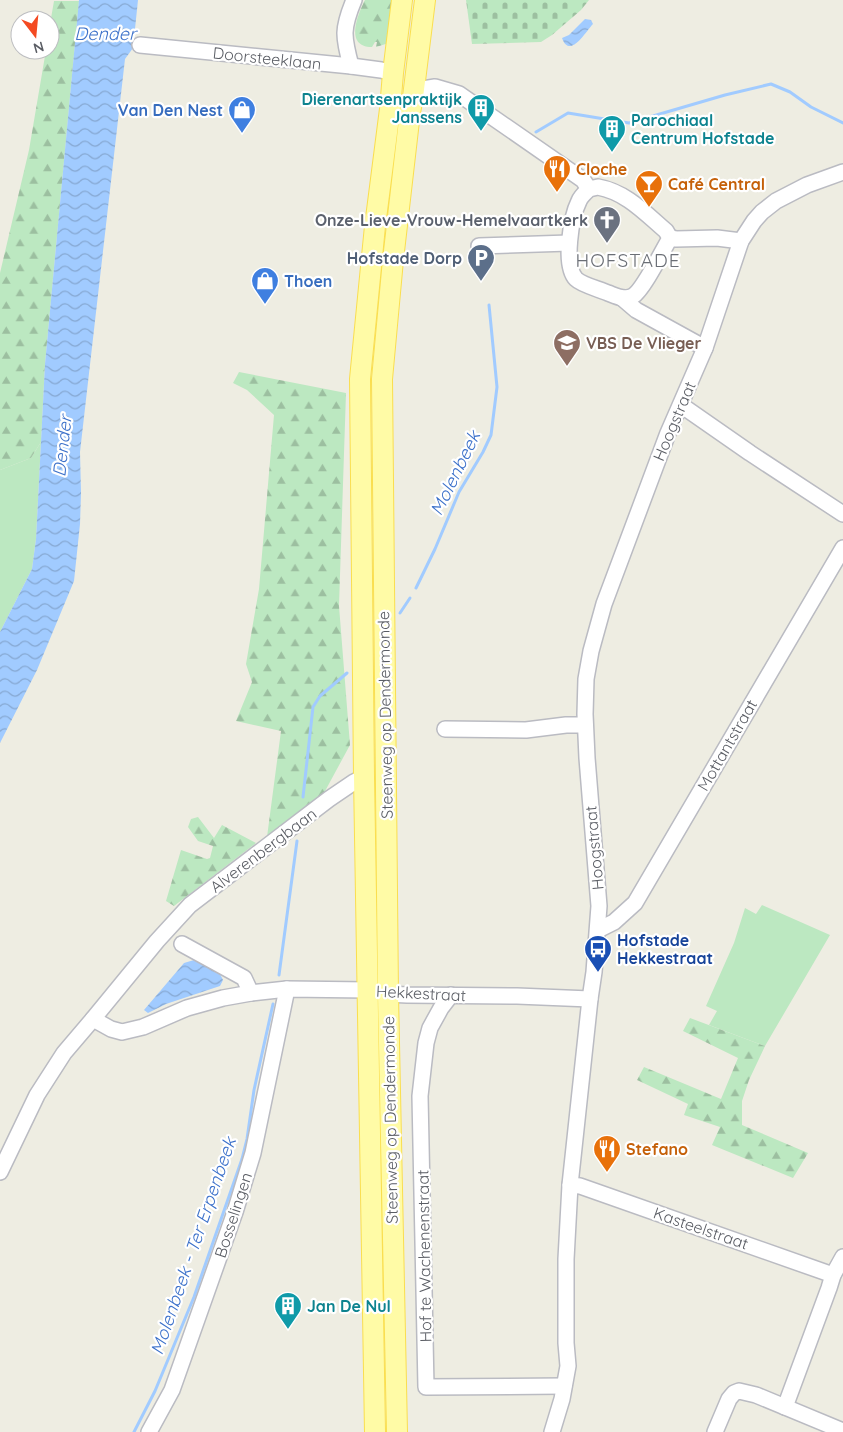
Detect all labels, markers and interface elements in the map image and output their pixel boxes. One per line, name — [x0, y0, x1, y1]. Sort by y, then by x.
north arrow — [10, 10, 60, 60]
water label: Dender — [74, 22, 138, 45]
text: N — [31, 37, 46, 58]
street label: Doorsteeklaan — [212, 42, 322, 74]
place label: Dierenartsenpraktijk Janssens — [301, 89, 462, 127]
building icon: Dierenartsenpraktijk Janssens — [466, 93, 496, 132]
shop icon: Van Den Nest — [227, 95, 257, 134]
place label: Van Den Nest — [118, 100, 223, 120]
place label: Parochiaal Centrum Hofstade — [631, 110, 774, 148]
building icon: Parochiaal Centrum Hofstade — [597, 114, 627, 153]
restaurant icon: Cloche — [542, 154, 572, 193]
place label: Cloche — [576, 159, 627, 179]
bar icon: Café Central — [634, 169, 664, 208]
place label: Café Central — [668, 174, 765, 194]
church icon: Onze-Lieve-Vrouw-Hemelvaartkerk — [592, 205, 622, 244]
place label: Onze-Lieve-Vrouw-Hemelvaartkerk — [315, 210, 588, 230]
parking icon: Hofstade Dorp — [466, 243, 496, 282]
place label: Hofstade Dorp — [347, 248, 462, 268]
district label: HOFSTADE — [576, 248, 680, 272]
shop icon: Thoen — [250, 266, 280, 305]
place label: Thoen — [284, 271, 332, 291]
school or university icon: VBS De Vlieger — [552, 328, 582, 367]
place label: VBS De Vlieger — [586, 333, 701, 353]
street label: Hoogstraat — [648, 378, 700, 464]
water label: Dender — [47, 412, 77, 478]
water label: Molenbeek — [425, 426, 486, 519]
street label: Steenweg op Dendermonde — [373, 611, 397, 819]
street label: Mottantstraat — [693, 696, 761, 794]
street label: Alverenbergbaan — [206, 803, 320, 897]
street label: Hoogstraat — [580, 805, 608, 891]
place label: Hofstade Hekkestraat — [617, 930, 713, 968]
bus stop icon: Hofstade Hekkestraat — [583, 934, 613, 973]
street label: Hekkestraat — [375, 981, 467, 1005]
street label: Steenweg op Dendermonde — [378, 1016, 402, 1224]
water label: Molenbeek - Ter Erpenbeek — [145, 1133, 241, 1358]
restaurant icon: Stefano — [592, 1134, 622, 1173]
place label: Stefano — [626, 1139, 688, 1159]
street label: Hof te Wachenenstraat — [412, 1169, 436, 1343]
street label: Bosselingen — [210, 1170, 256, 1260]
street label: Kasteelstraat — [651, 1202, 751, 1254]
building icon: Jan De Nul — [273, 1291, 303, 1330]
place label: Jan De Nul — [307, 1296, 391, 1316]

